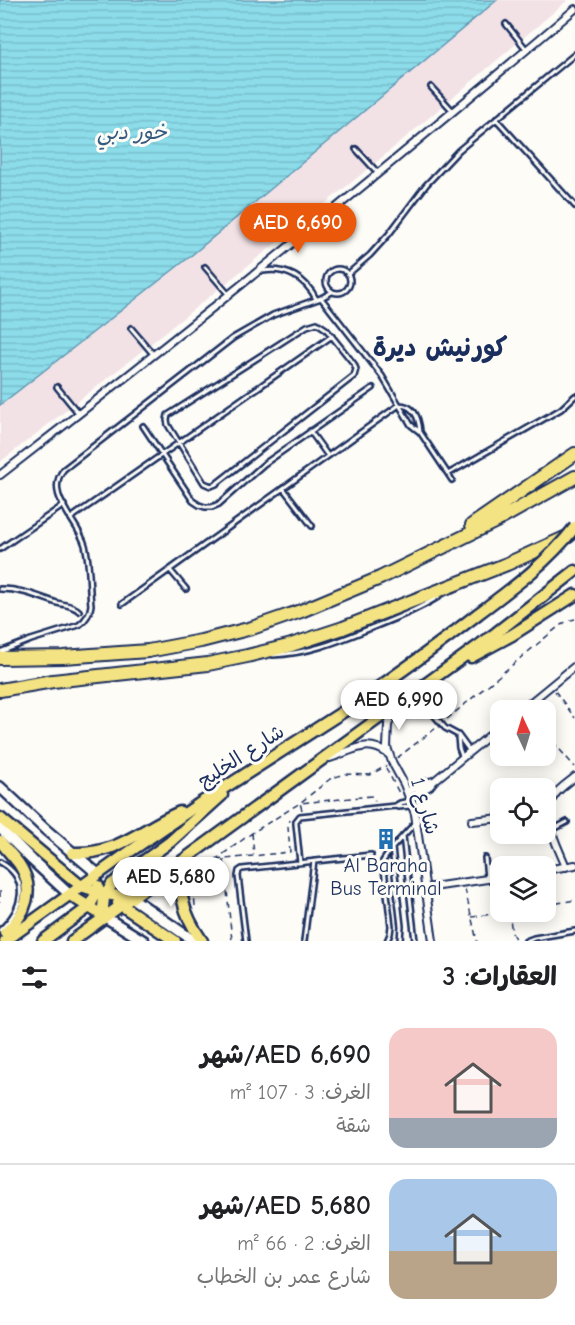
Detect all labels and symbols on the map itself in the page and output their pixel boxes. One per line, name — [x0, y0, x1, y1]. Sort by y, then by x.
water label: خور دبي — [97, 120, 167, 150]
pin: AED 6,690 — [229, 203, 367, 254]
district label: كورنيش ديرة — [373, 333, 508, 364]
pin: AED 6,990 — [330, 680, 468, 731]
north arrow — [490, 700, 556, 766]
street label: شارع الخليج — [194, 720, 290, 794]
street label: شارع 1 — [404, 775, 444, 838]
building icon: Al Baraha Bus Terminal — [374, 827, 398, 851]
place label: Al Baraha Bus Terminal — [330, 854, 442, 900]
pin: AED 5,680 — [102, 857, 240, 908]

